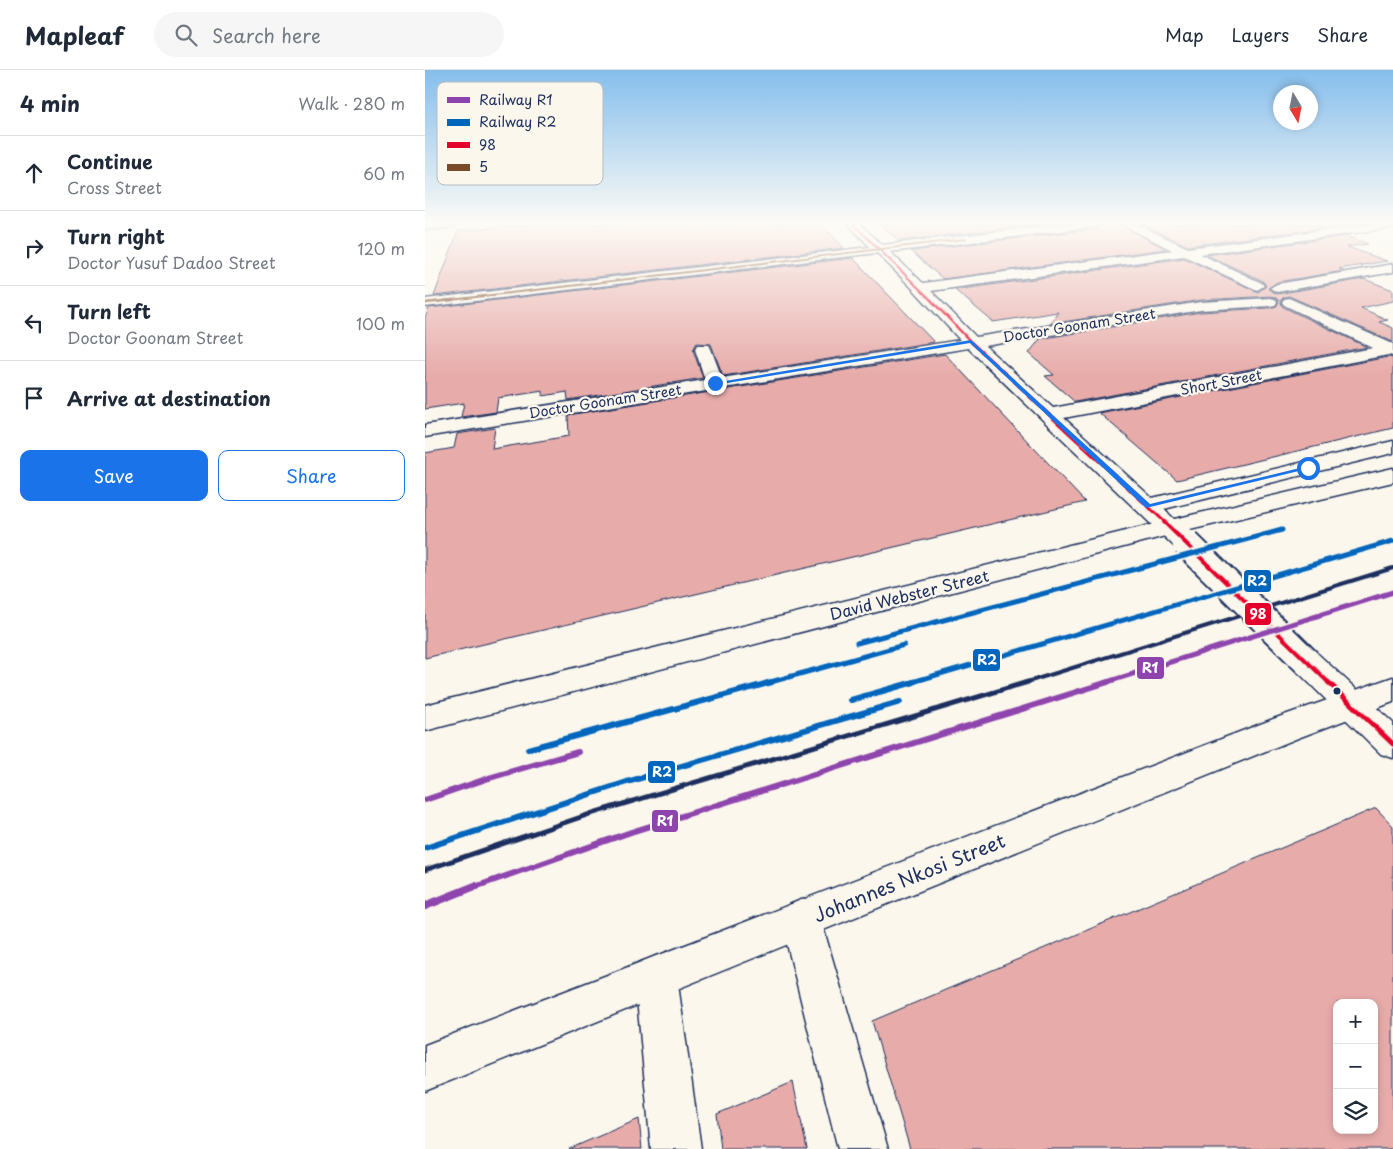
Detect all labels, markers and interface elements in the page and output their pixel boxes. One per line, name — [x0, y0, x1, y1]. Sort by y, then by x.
search box — [154, 12, 504, 57]
text: Mapleaf — [25, 17, 124, 53]
icon: search — [172, 21, 200, 49]
text: Search here — [212, 21, 321, 49]
text: Map — [1165, 21, 1204, 48]
text: Layers — [1232, 21, 1289, 48]
text: Share — [1317, 21, 1368, 48]
legend — [437, 82, 603, 185]
north arrow — [1273, 85, 1318, 130]
text: 4 min — [20, 87, 80, 119]
text: Railway R1 — [479, 89, 552, 110]
text: Walk · 280 m — [298, 91, 405, 115]
text: Railway R2 — [479, 111, 556, 132]
text: 98 — [479, 134, 496, 155]
text: Continue — [67, 147, 153, 175]
text: 5 — [479, 156, 488, 177]
icon: ahead — [20, 159, 48, 187]
text: 60 m — [363, 161, 405, 185]
text: Cross Street — [67, 175, 162, 199]
text: Turn right — [67, 222, 165, 250]
icon: right — [20, 234, 48, 262]
text: 120 m — [358, 236, 405, 260]
text: Doctor Yusuf Dadoo Street — [67, 250, 275, 274]
text: Turn left — [67, 297, 151, 325]
street label: Doctor Goonam Street — [1001, 303, 1157, 347]
icon: left — [20, 309, 48, 337]
text: 100 m — [356, 311, 405, 335]
text: Doctor Goonam Street — [67, 325, 243, 349]
street label: Short Street — [1178, 364, 1264, 400]
route end — [704, 372, 727, 395]
street label: Doctor Goonam Street — [527, 379, 683, 423]
icon: arrive — [20, 384, 48, 412]
text: Arrive at destination — [67, 384, 271, 412]
button: Save — [20, 450, 208, 501]
button: Share — [218, 450, 405, 501]
route start — [1297, 457, 1320, 480]
street label: David Webster Street — [827, 563, 991, 625]
line badge: R2 — [1243, 569, 1272, 593]
text: R2 — [1247, 570, 1267, 591]
line badge: 98 — [1244, 602, 1272, 626]
text: 98 — [1249, 603, 1267, 624]
line badge: R2 — [972, 648, 1001, 672]
text: R2 — [977, 649, 997, 670]
line badge: R1 — [1136, 656, 1165, 680]
text: R1 — [1142, 657, 1159, 678]
unlabelled marker — [1332, 686, 1342, 696]
line badge: R2 — [647, 760, 676, 784]
text: R2 — [652, 761, 672, 782]
line badge: R1 — [651, 809, 679, 833]
text: R1 — [657, 810, 674, 831]
street label: Johannes Nkosi Street — [809, 826, 1009, 928]
map controls — [1333, 999, 1378, 1134]
button: + — [1333, 999, 1378, 1044]
button: − — [1333, 1044, 1378, 1089]
button: layers — [1333, 1089, 1378, 1134]

